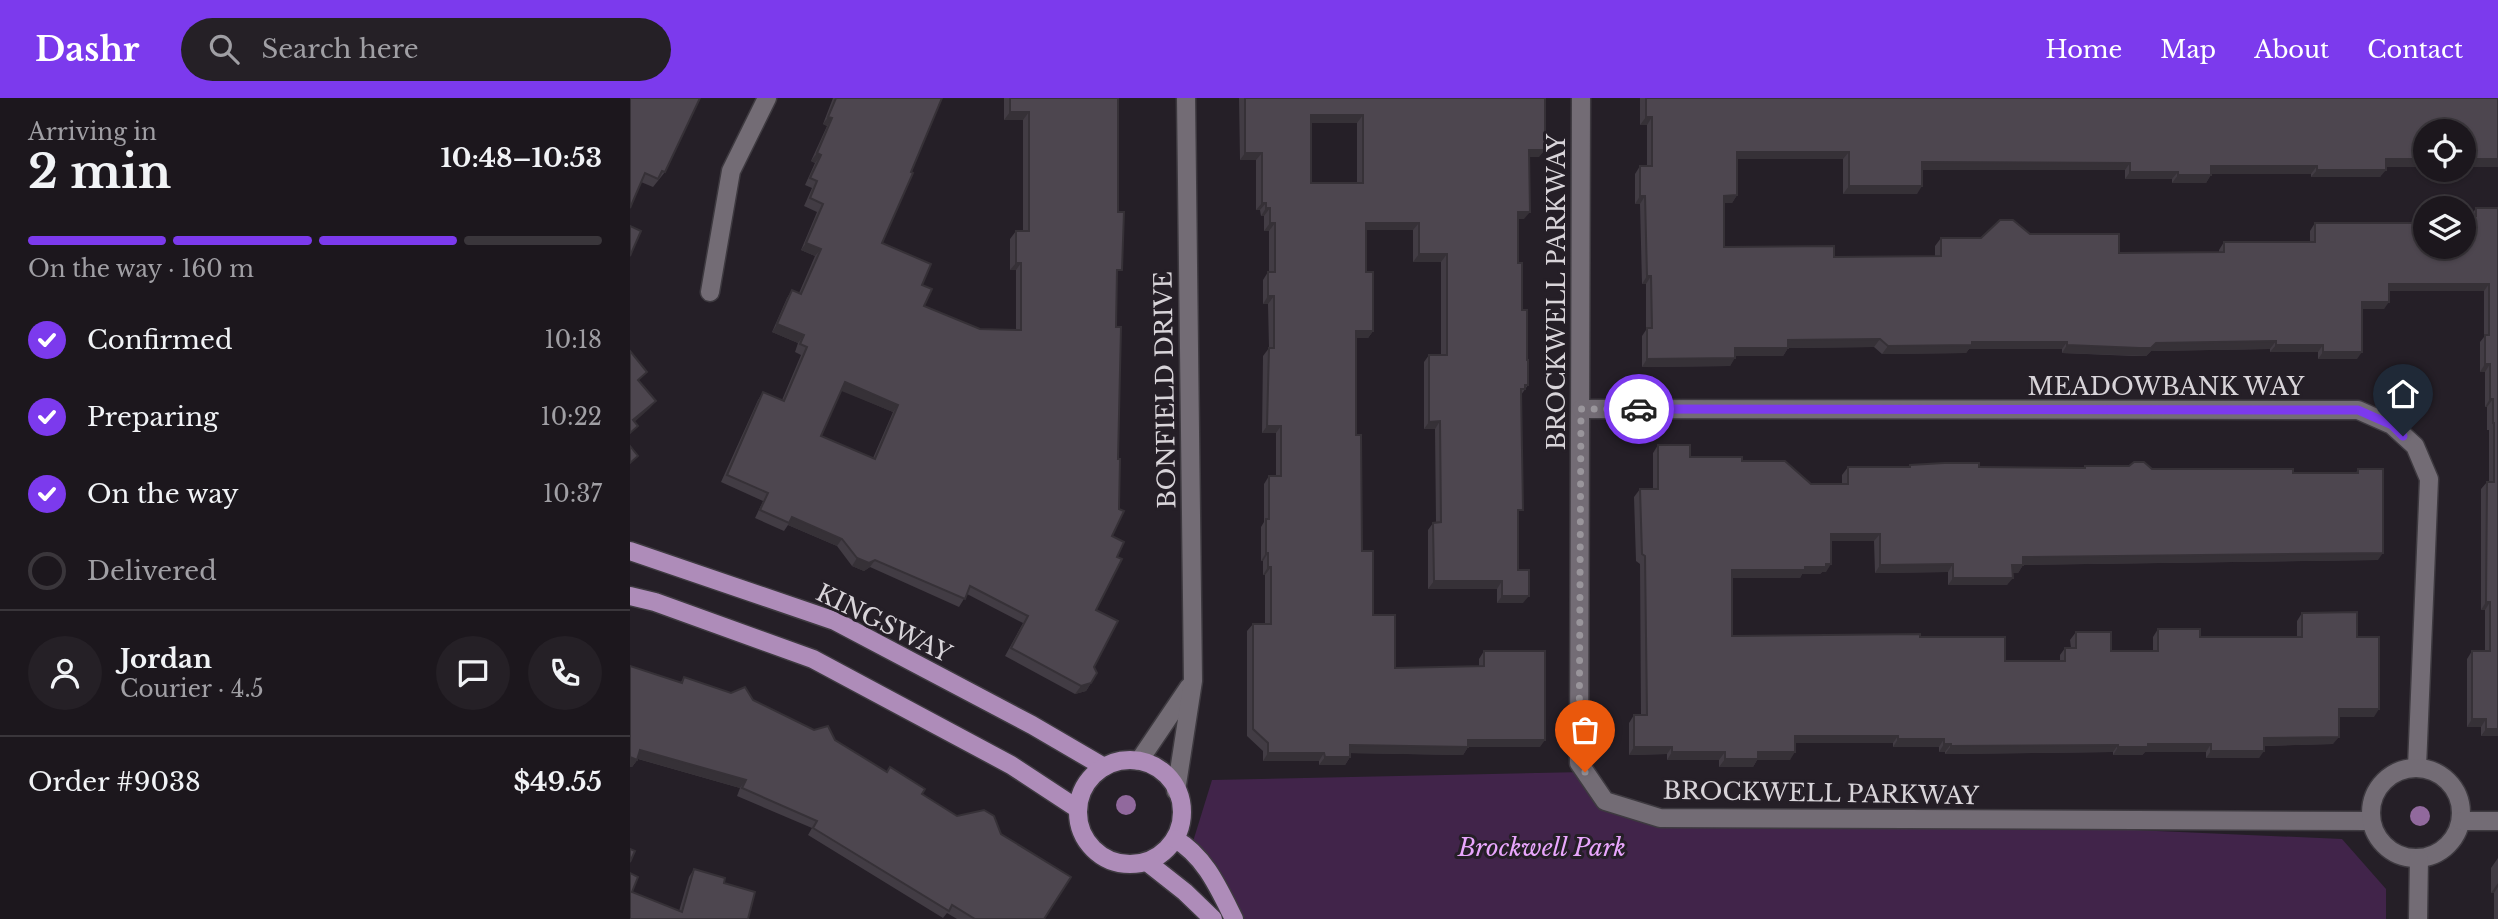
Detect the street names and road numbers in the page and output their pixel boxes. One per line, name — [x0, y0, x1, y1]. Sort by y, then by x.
street label: BROCKWELL PARKWAY — [1542, 133, 1571, 450]
street label: BONFIELD DRIVE — [1148, 271, 1182, 509]
street label: MEADOWBANK WAY — [2028, 372, 2305, 401]
street label: KINGSWAY — [812, 578, 957, 668]
street label: BROCKWELL PARKWAY — [1663, 776, 1980, 810]

